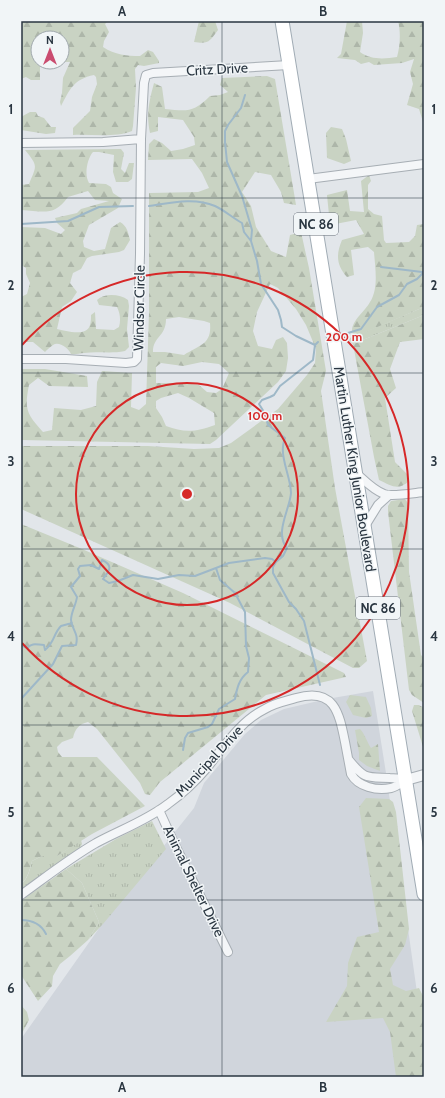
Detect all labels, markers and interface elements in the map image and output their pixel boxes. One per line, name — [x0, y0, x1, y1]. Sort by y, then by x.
text: A — [118, 3, 127, 19]
text: B — [319, 3, 327, 19]
north arrow — [30, 30, 70, 70]
text: N — [46, 33, 54, 47]
street label: Critz Drive — [186, 58, 248, 80]
text: 1 — [9, 101, 13, 117]
text: 1 — [432, 101, 436, 117]
road number: NC 86 — [294, 213, 338, 235]
street label: Windsor Circle — [129, 265, 149, 351]
text: 2 — [8, 277, 15, 293]
text: 2 — [431, 277, 438, 293]
text: 200 m — [326, 329, 362, 344]
street label: Martin Luther King Junior Boulevard — [330, 365, 380, 573]
text: 100 m — [248, 408, 282, 423]
text: 3 — [7, 453, 15, 469]
text: 3 — [430, 453, 438, 469]
centre of rings — [180, 487, 194, 501]
road number: NC 86 — [356, 597, 400, 619]
text: 4 — [7, 628, 15, 644]
text: 4 — [430, 628, 438, 644]
street label: Municipal Drive — [171, 722, 247, 800]
text: 5 — [8, 804, 15, 820]
text: 5 — [431, 804, 438, 820]
street label: Animal Shelter Drive — [159, 822, 229, 940]
text: 6 — [7, 980, 15, 996]
text: 6 — [430, 980, 438, 996]
text: A — [118, 1079, 127, 1095]
text: B — [319, 1079, 327, 1095]

